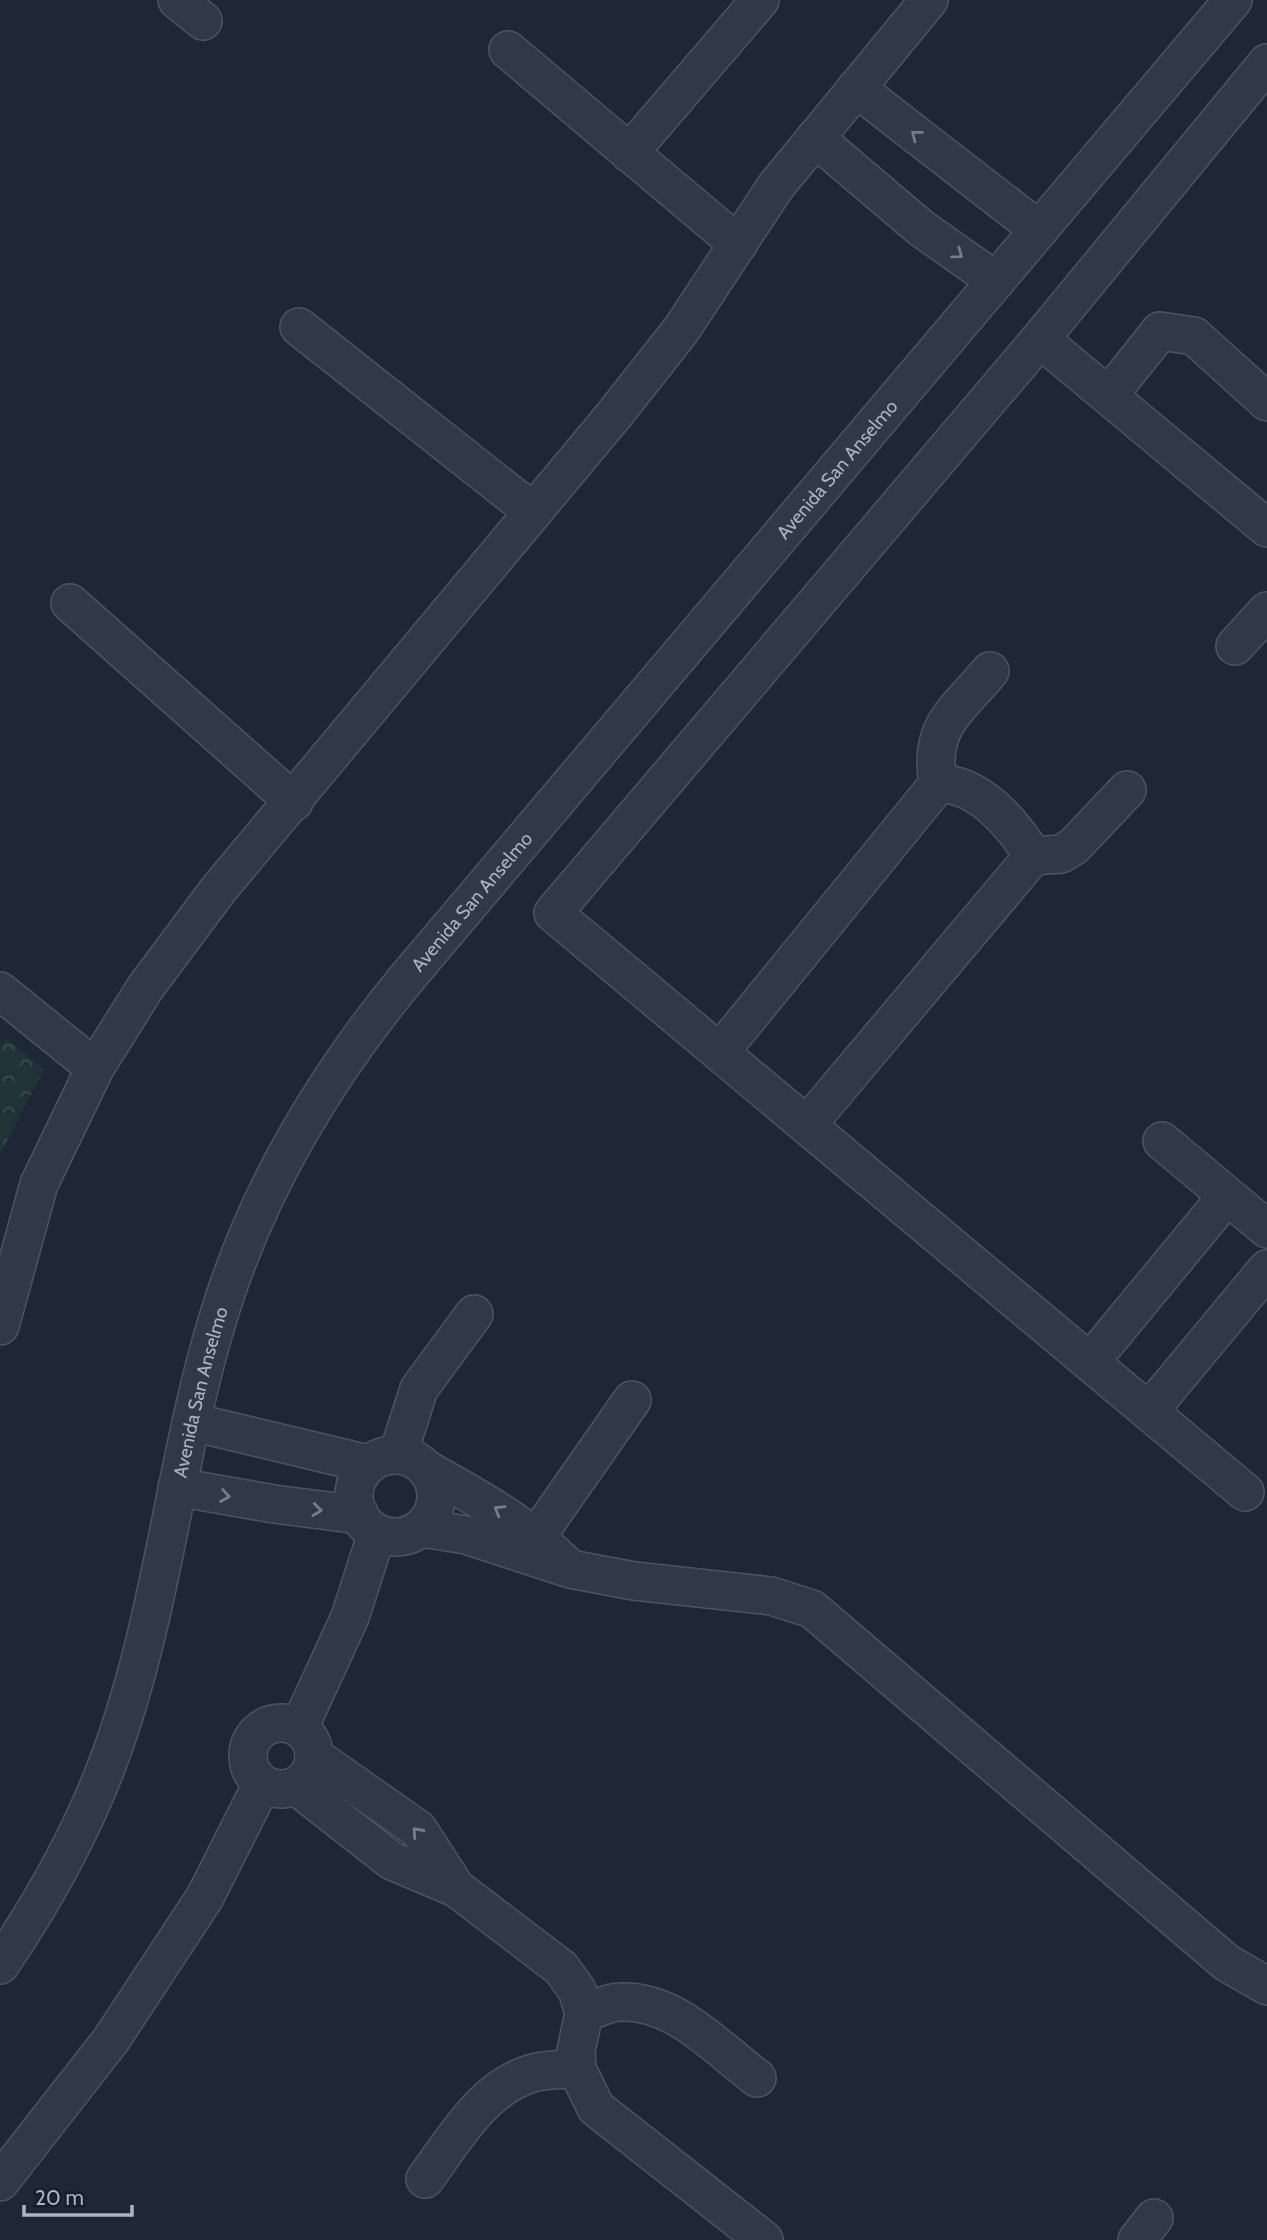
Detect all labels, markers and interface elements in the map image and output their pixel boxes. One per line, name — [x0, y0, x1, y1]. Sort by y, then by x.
one-way arrow — [911, 130, 924, 143]
one-way arrow — [950, 246, 963, 258]
street label: Avenida San Anselmo — [772, 395, 902, 544]
street label: Avenida San Anselmo — [407, 827, 537, 976]
street label: Avenida San Anselmo — [169, 1304, 233, 1480]
one-way arrow — [219, 1488, 231, 1503]
one-way arrow — [311, 1502, 323, 1517]
one-way arrow — [493, 1506, 506, 1519]
one-way arrow — [413, 1827, 425, 1840]
scale bar — [24, 2174, 133, 2218]
text: 20 m — [35, 2185, 84, 2210]

